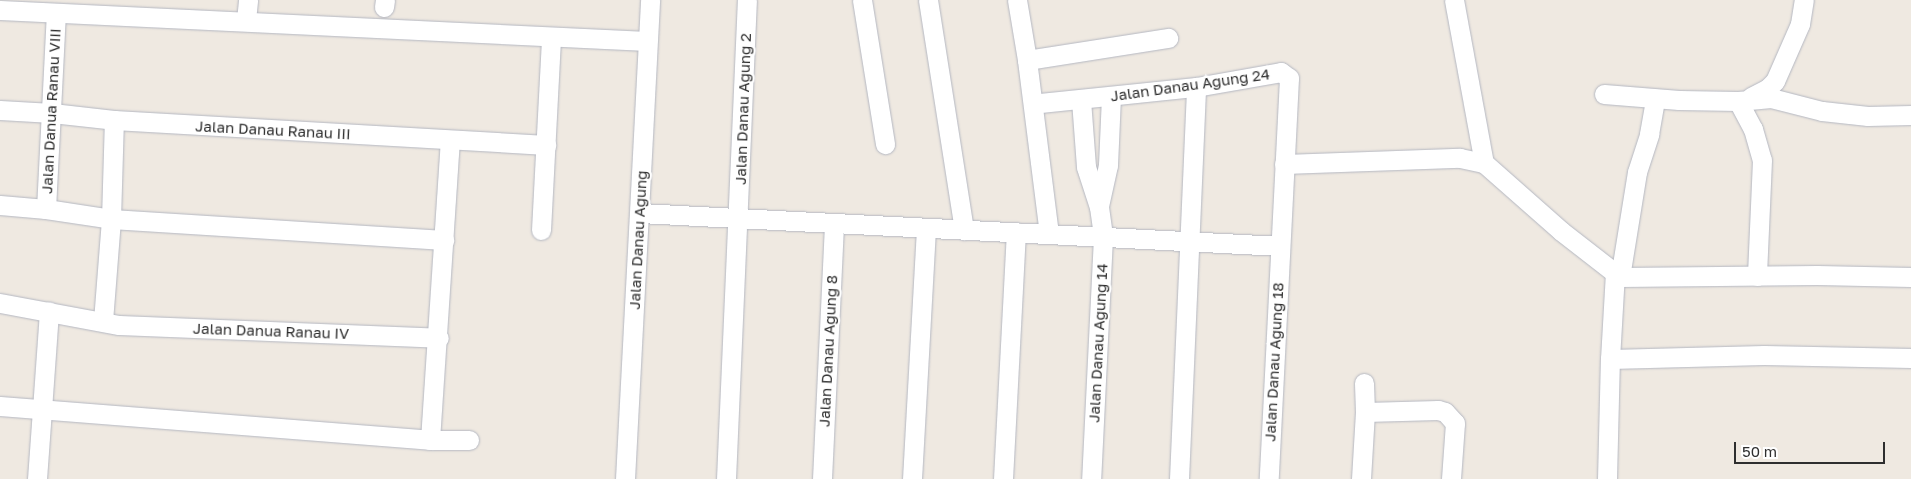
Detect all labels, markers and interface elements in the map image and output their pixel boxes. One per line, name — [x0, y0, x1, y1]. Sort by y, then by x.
street label: Jalan Danua Ranau VIII — [38, 28, 64, 194]
street label: Jalan Danau Agung 2 — [731, 33, 755, 185]
street label: Jalan Danau Agung 24 — [1109, 65, 1271, 105]
street label: Jalan Danau Ranau III — [195, 117, 351, 143]
street label: Jalan Danau Agung — [625, 170, 651, 310]
street label: Jalan Danau Agung 14 — [1085, 263, 1111, 423]
street label: Jalan Danau Agung 8 — [815, 275, 841, 427]
street label: Jalan Danau Agung 18 — [1261, 282, 1287, 442]
street label: Jalan Danua Ranau IV — [193, 319, 349, 343]
scale bar — [1736, 432, 1887, 464]
text: 50 m — [1742, 442, 1777, 460]

